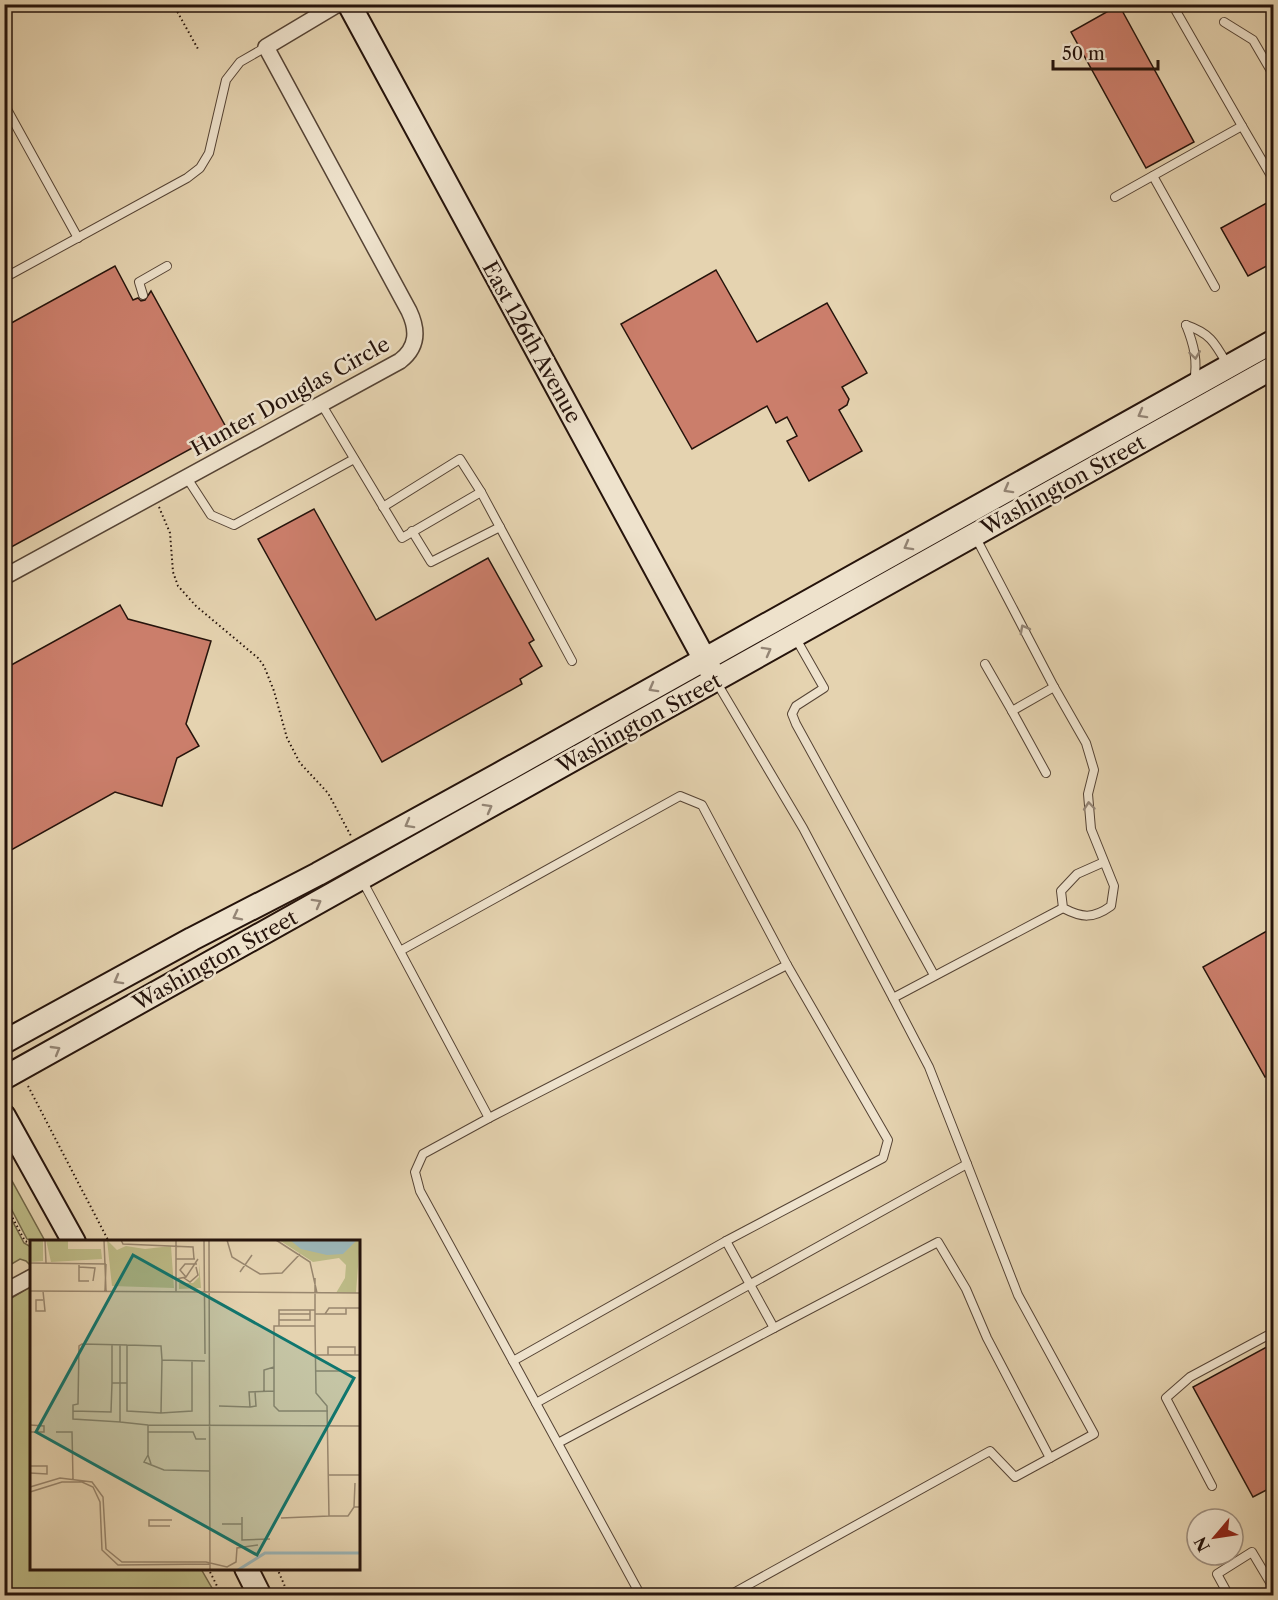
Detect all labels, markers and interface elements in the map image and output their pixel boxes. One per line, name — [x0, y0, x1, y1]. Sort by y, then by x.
scale bar — [1053, 33, 1158, 71]
text: 50 m — [1062, 43, 1105, 65]
street label: East 126th Avenue — [477, 257, 587, 427]
street label: Hunter Douglas Circle — [186, 331, 394, 461]
one-way arrow — [1188, 350, 1201, 360]
one-way arrow — [1138, 407, 1148, 418]
street label: Washington Street — [976, 429, 1150, 541]
one-way arrow — [1004, 482, 1015, 493]
one-way arrow — [904, 539, 914, 550]
one-way arrow — [1019, 624, 1031, 635]
one-way arrow — [760, 647, 771, 658]
street label: Washington Street — [552, 667, 726, 779]
one-way arrow — [649, 681, 659, 692]
one-way arrow — [1083, 801, 1096, 810]
one-way arrow — [481, 804, 492, 815]
one-way arrow — [405, 817, 415, 828]
one-way arrow — [311, 899, 321, 910]
street label: Washington Street — [128, 904, 302, 1016]
one-way arrow — [232, 908, 243, 920]
one-way arrow — [114, 973, 124, 984]
one-way arrow — [50, 1046, 60, 1057]
inset map — [30, 1240, 360, 1570]
north arrow — [1185, 1507, 1245, 1567]
text: N — [1190, 1533, 1214, 1555]

